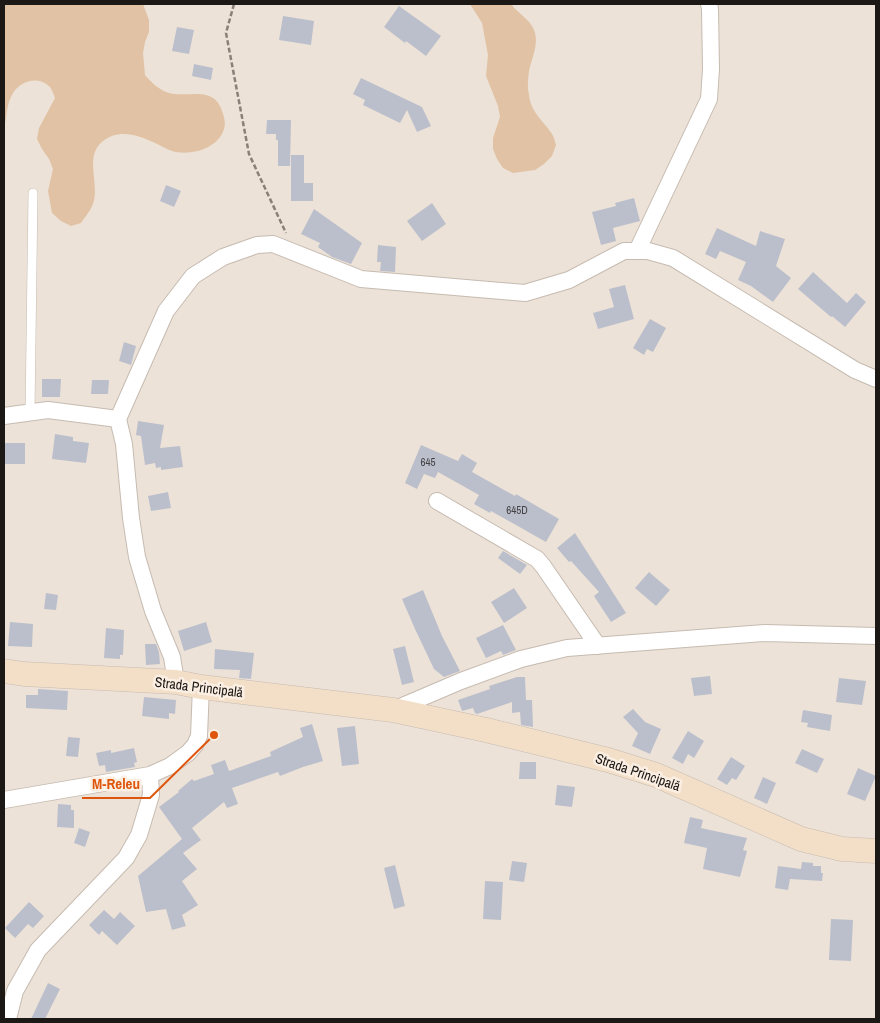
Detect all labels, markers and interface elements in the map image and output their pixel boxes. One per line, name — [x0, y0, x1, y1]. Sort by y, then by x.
house number: 645 — [420, 455, 436, 469]
house number: 645D — [506, 503, 528, 517]
street label: Strada Principală — [154, 673, 245, 701]
street label: Strada Principală — [593, 749, 683, 795]
callout: M-Releu — [82, 768, 150, 798]
text: M-Releu — [92, 773, 140, 794]

